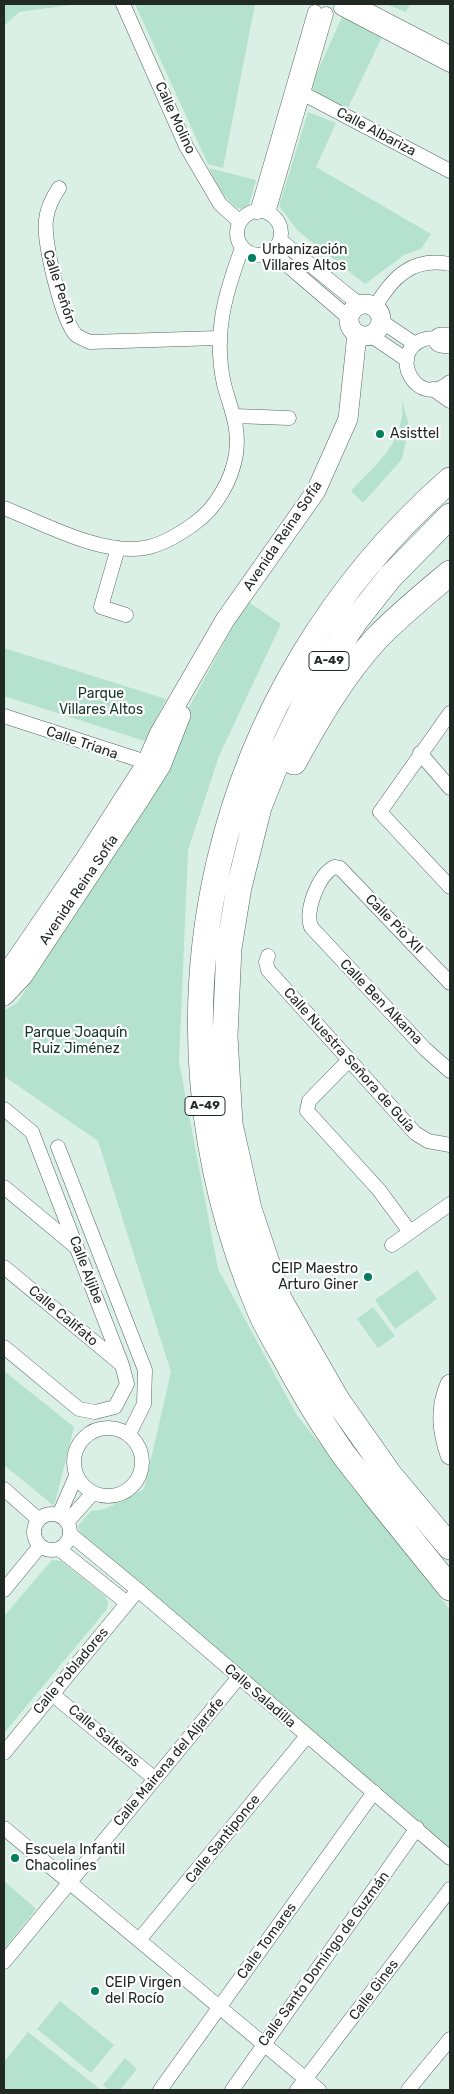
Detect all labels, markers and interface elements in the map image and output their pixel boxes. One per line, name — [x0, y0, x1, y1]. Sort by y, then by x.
street label: Calle Molino — [151, 79, 199, 157]
street label: Calle Albariza — [333, 104, 419, 160]
place label: Urbanización Villares Altos — [262, 242, 348, 274]
street label: Calle Peñón — [39, 248, 79, 326]
marker: Urbanización Villares Altos — [246, 252, 258, 264]
place label: Asisttel — [390, 426, 439, 442]
marker: Asisttel — [374, 428, 386, 440]
street label: Avenida Reina Sofía — [240, 478, 326, 594]
road number: A-49 — [309, 651, 349, 670]
park label: Parque Villares Altos — [59, 686, 143, 719]
street label: Calle Triana — [44, 723, 120, 763]
street label: Avenida Reina Sofía — [36, 832, 122, 948]
street label: Calle Pío XII — [362, 891, 426, 957]
street label: Calle Ben Alkama — [336, 956, 426, 1048]
street label: Calle Nuestra Señora de Guía — [280, 984, 418, 1136]
park label: Parque Joaquín Ruiz Jiménez — [24, 1025, 128, 1058]
road number: A-49 — [185, 1096, 225, 1116]
street label: Calle Aljibe — [65, 1234, 107, 1306]
place label: CEIP Maestro Arturo Giner — [271, 1261, 358, 1294]
marker: CEIP Maestro Arturo Giner — [362, 1271, 374, 1283]
street label: Calle Califato — [25, 1282, 101, 1350]
street label: Calle Pobladores — [30, 1624, 112, 1718]
street label: Calle Saladilla — [221, 1660, 299, 1732]
street label: Calle Mairena del Aljarafe — [110, 1694, 228, 1830]
street label: Calle Salteras — [65, 1701, 143, 1771]
street label: Calle Santiponce — [182, 1791, 264, 1887]
place label: Escuela Infantil Chacolines — [25, 1842, 125, 1874]
marker: Escuela Infantil Chacolines — [9, 1852, 21, 1864]
street label: Calle Santo Domingo de Guzmán — [255, 1868, 393, 2050]
street label: Calle Tomares — [234, 1900, 300, 1982]
street label: Calle Gines — [346, 1956, 402, 2024]
place label: CEIP Virgen del Rocío — [105, 1975, 181, 2008]
marker: CEIP Virgen del Rocío — [89, 1985, 101, 1997]

